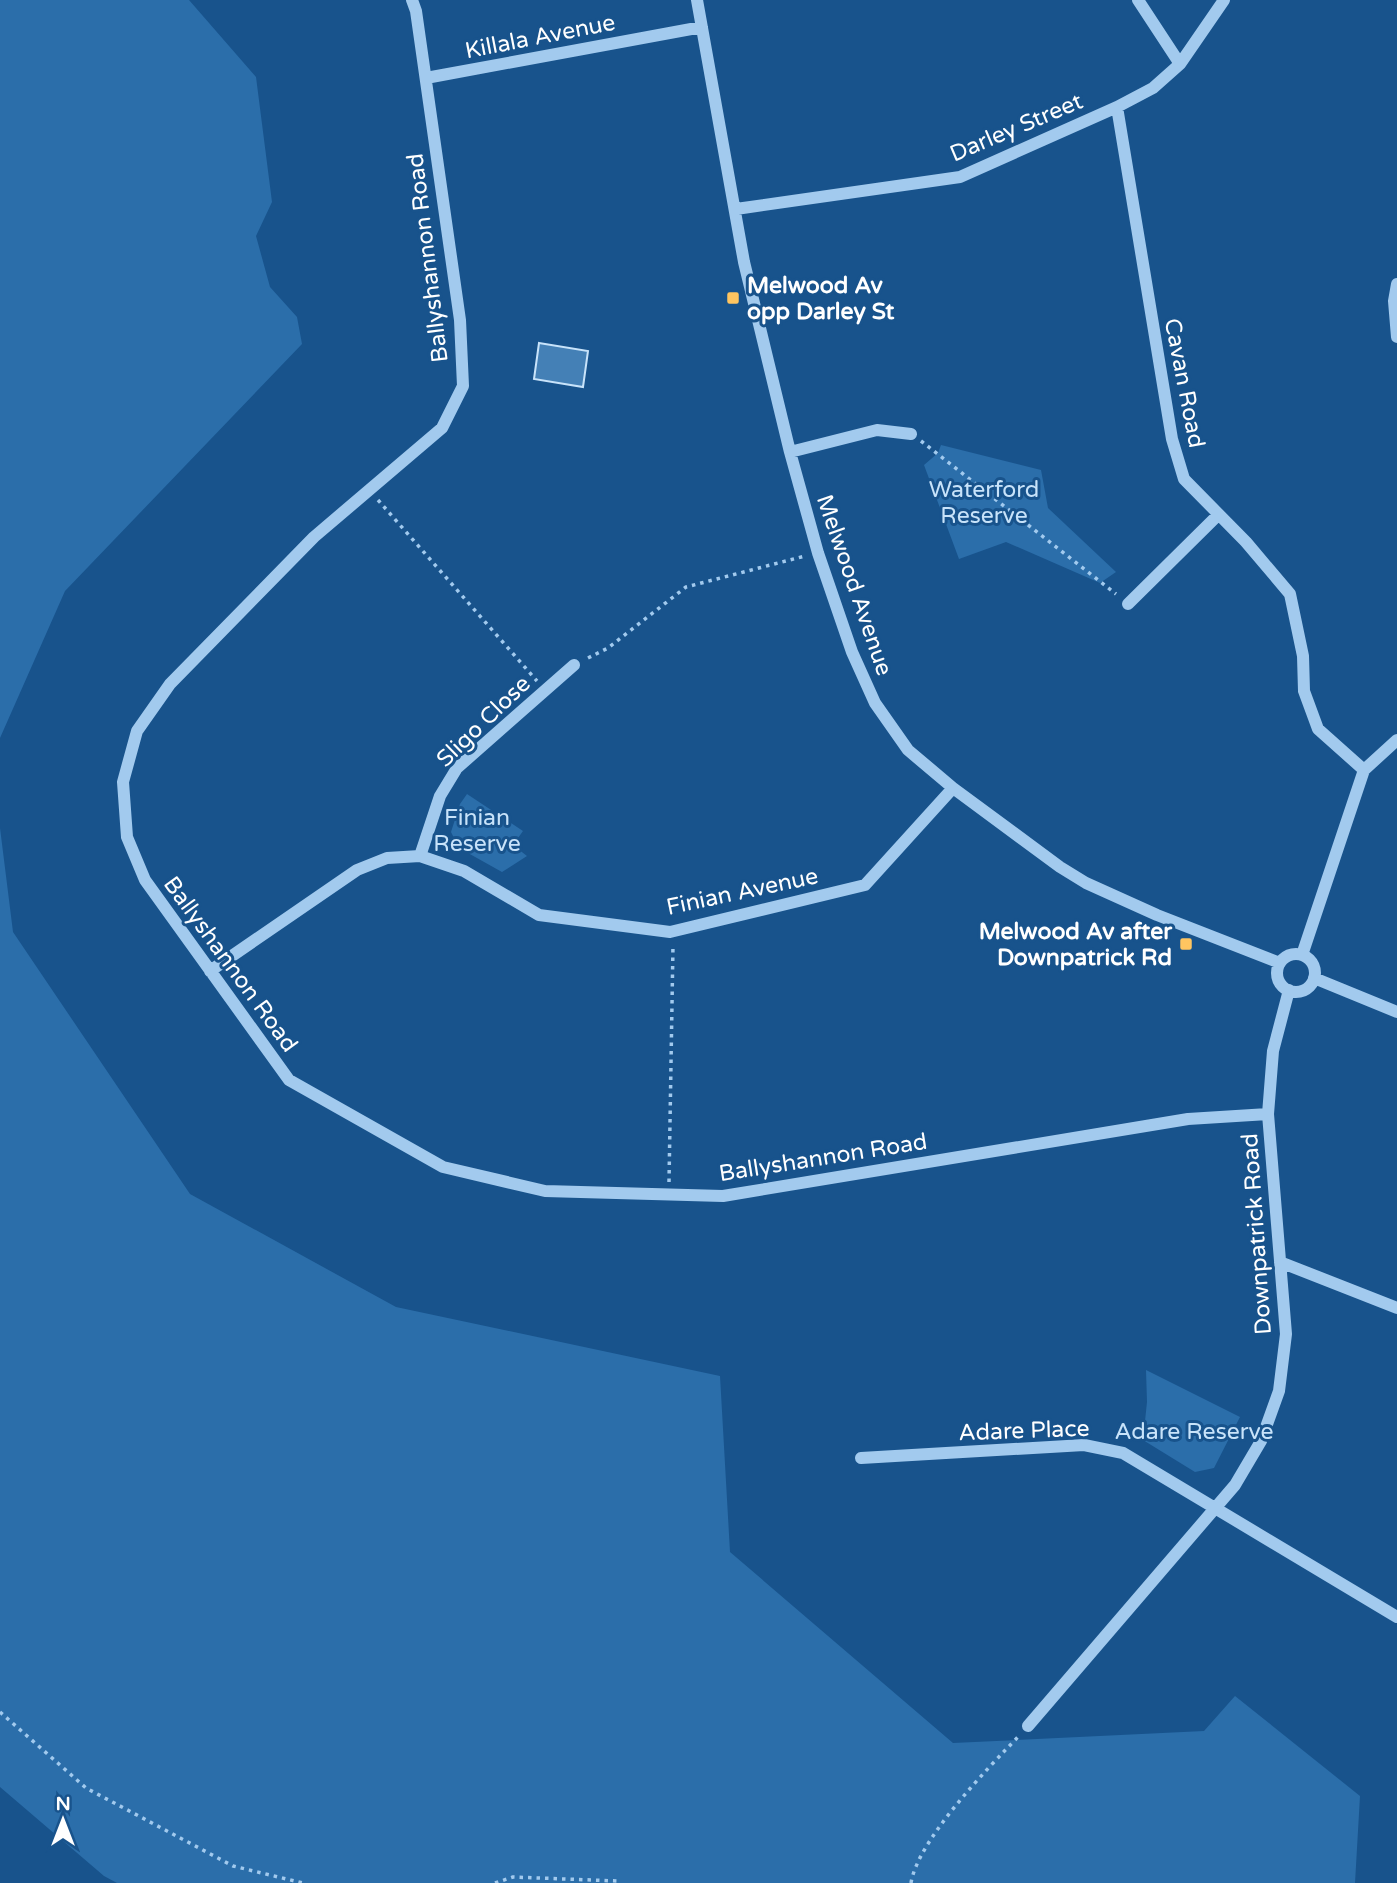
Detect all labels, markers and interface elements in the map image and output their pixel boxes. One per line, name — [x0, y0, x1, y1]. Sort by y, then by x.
street label: Killala Avenue — [463, 9, 618, 65]
street label: Darley Street — [946, 87, 1087, 168]
street label: Ballyshannon Road — [401, 152, 455, 364]
place label: Melwood Av opp Darley St — [747, 272, 894, 326]
marker: Melwood Av opp Darley St — [725, 290, 741, 306]
street label: Cavan Road — [1158, 316, 1210, 450]
park label: Waterford Reserve — [929, 476, 1039, 530]
street label: Melwood Avenue — [810, 491, 898, 679]
street label: Sligo Close — [431, 670, 536, 773]
park label: Finian Reserve — [433, 804, 521, 858]
street label: Finian Avenue — [664, 862, 821, 922]
street label: Ballyshannon Road — [157, 871, 303, 1058]
place label: Melwood Av after Downpatrick Rd — [979, 918, 1173, 972]
marker: Melwood Av after Downpatrick Rd — [1178, 936, 1194, 952]
street label: Ballyshannon Road — [717, 1128, 929, 1188]
street label: Downpatrick Road — [1236, 1132, 1278, 1336]
street label: Adare Place — [958, 1415, 1090, 1447]
park label: Adare Reserve — [1114, 1418, 1274, 1446]
north arrow — [28, 1785, 98, 1855]
text: N — [55, 1793, 71, 1815]

